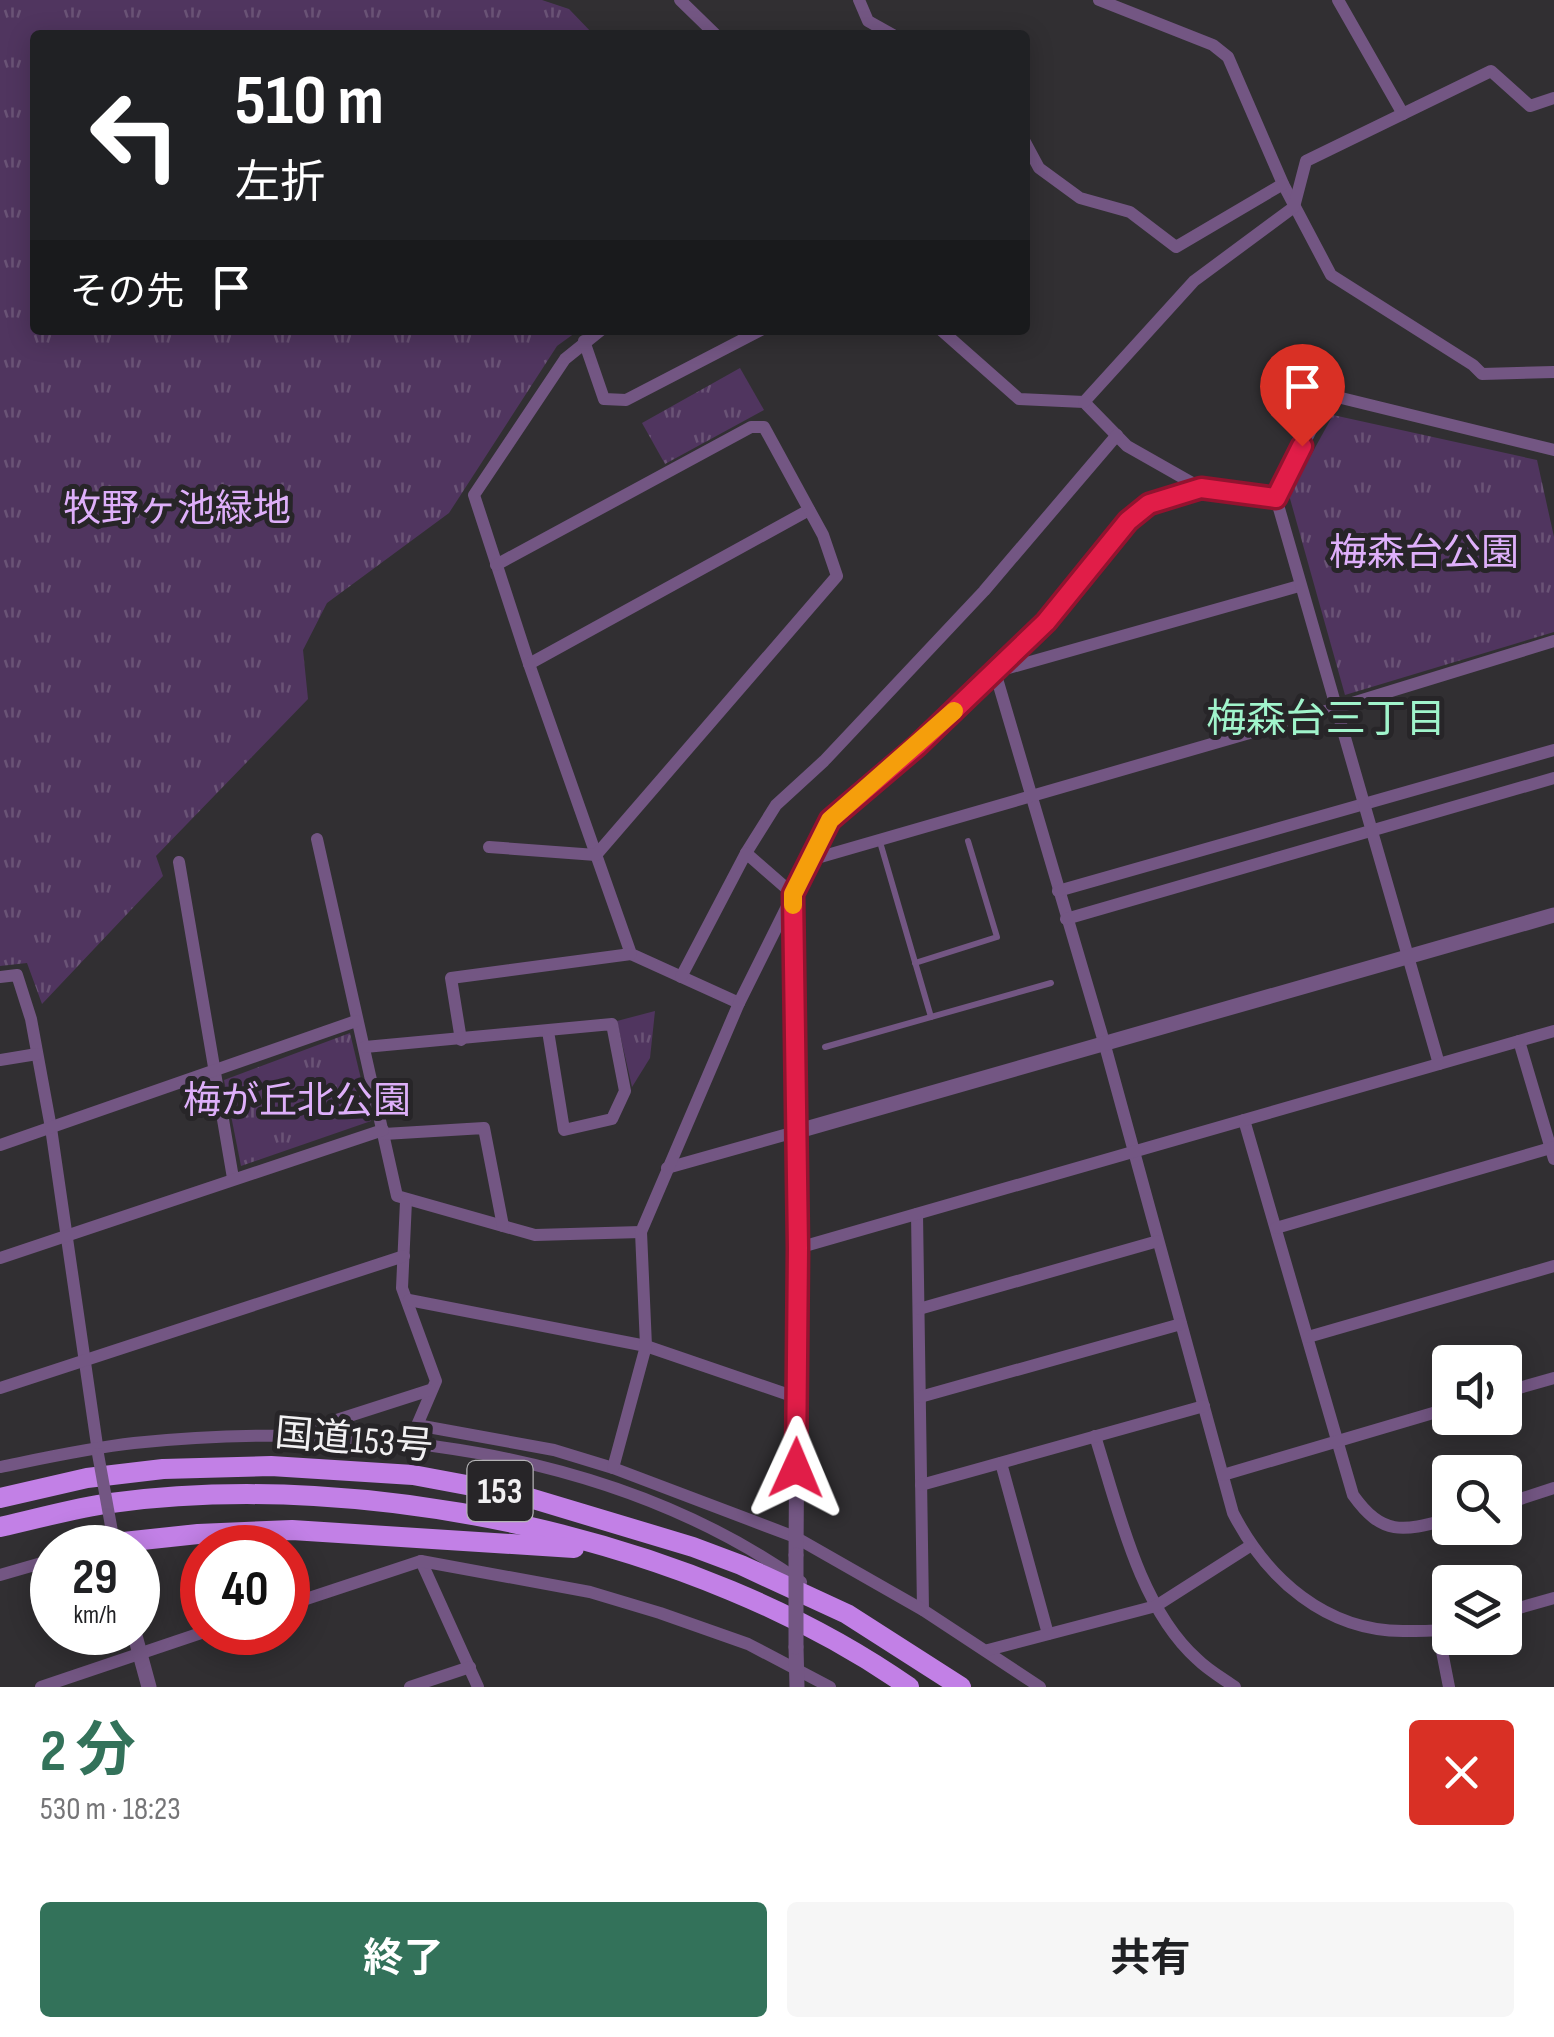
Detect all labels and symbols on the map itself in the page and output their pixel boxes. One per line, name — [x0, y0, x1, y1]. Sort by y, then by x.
pin — [1260, 344, 1345, 447]
park label: 牧野ヶ池緑地 — [63, 487, 291, 532]
park label: 梅森台公園 — [1329, 531, 1519, 576]
district label: 梅森台三丁目 — [1206, 696, 1446, 744]
park label: 梅が丘北公園 — [183, 1079, 411, 1124]
street label: 国道153号 — [273, 1411, 435, 1470]
position arrow — [744, 1416, 848, 1520]
road number: 153 — [468, 1461, 532, 1521]
speed limit sign: 40 — [180, 1525, 310, 1655]

